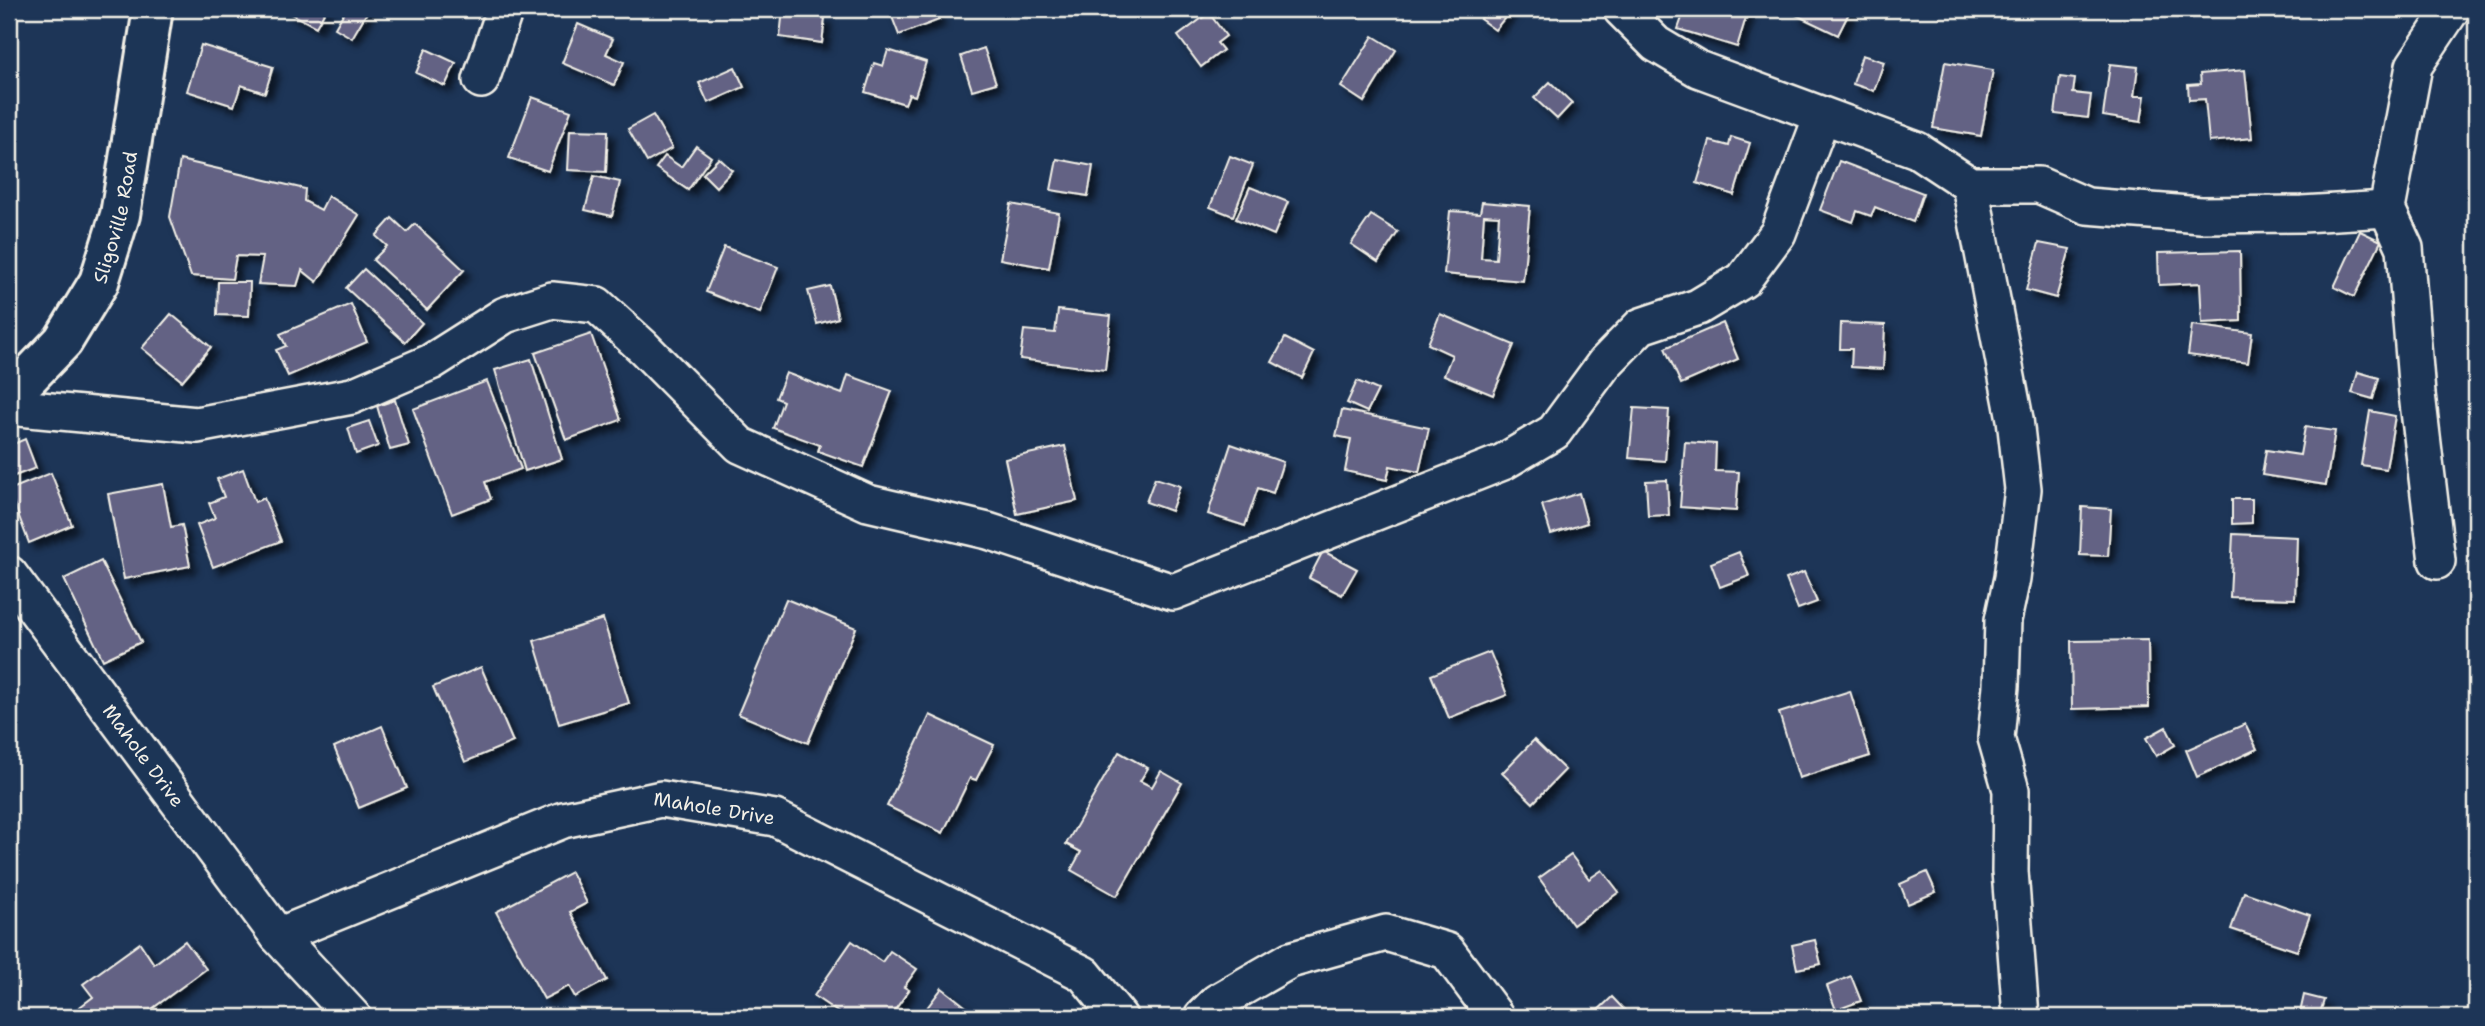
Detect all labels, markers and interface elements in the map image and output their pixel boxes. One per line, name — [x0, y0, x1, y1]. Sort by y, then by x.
street label: Sligoville Road — [87, 149, 143, 287]
street label: Mahole Drive — [97, 699, 190, 812]
street label: Mahole Drive — [652, 786, 777, 831]

